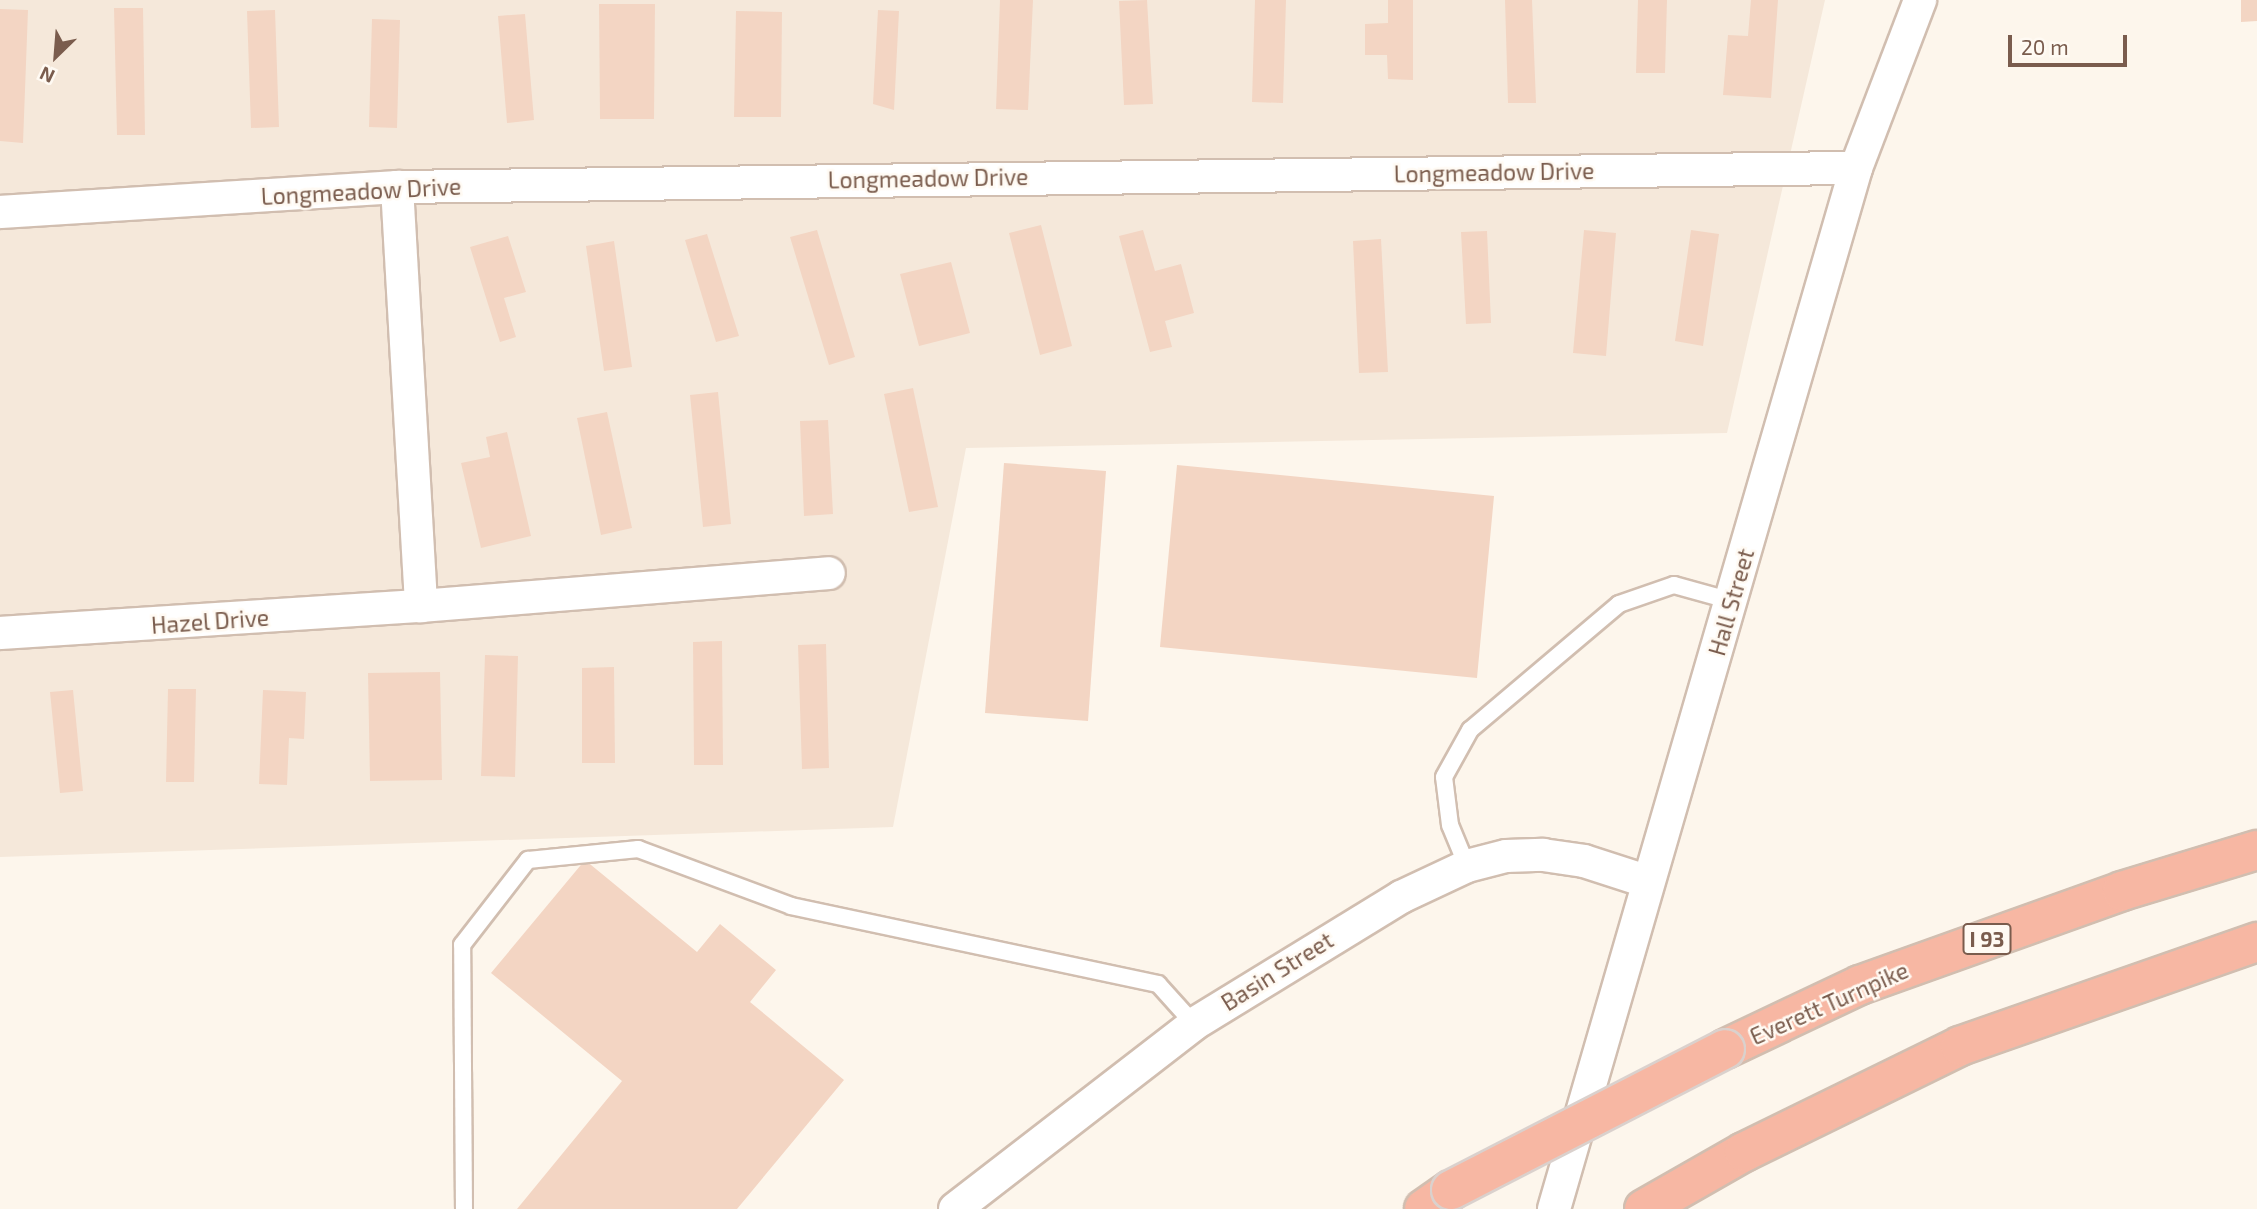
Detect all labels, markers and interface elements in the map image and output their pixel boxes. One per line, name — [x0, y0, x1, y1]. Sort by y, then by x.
north arrow — [21, 21, 91, 91]
scale bar — [2012, 21, 2131, 65]
text: 20 m — [2021, 34, 2069, 59]
text: N — [36, 62, 58, 89]
street label: Longmeadow Drive — [1393, 156, 1595, 188]
street label: Longmeadow Drive — [827, 162, 1029, 194]
street label: Longmeadow Drive — [260, 172, 462, 210]
street label: Hall Street — [1702, 545, 1760, 659]
street label: Hazel Drive — [150, 603, 270, 639]
road number: I 93 — [1962, 922, 2011, 956]
street label: Basin Street — [1216, 926, 1338, 1016]
street label: Everett Turnpike — [1745, 956, 1913, 1050]

